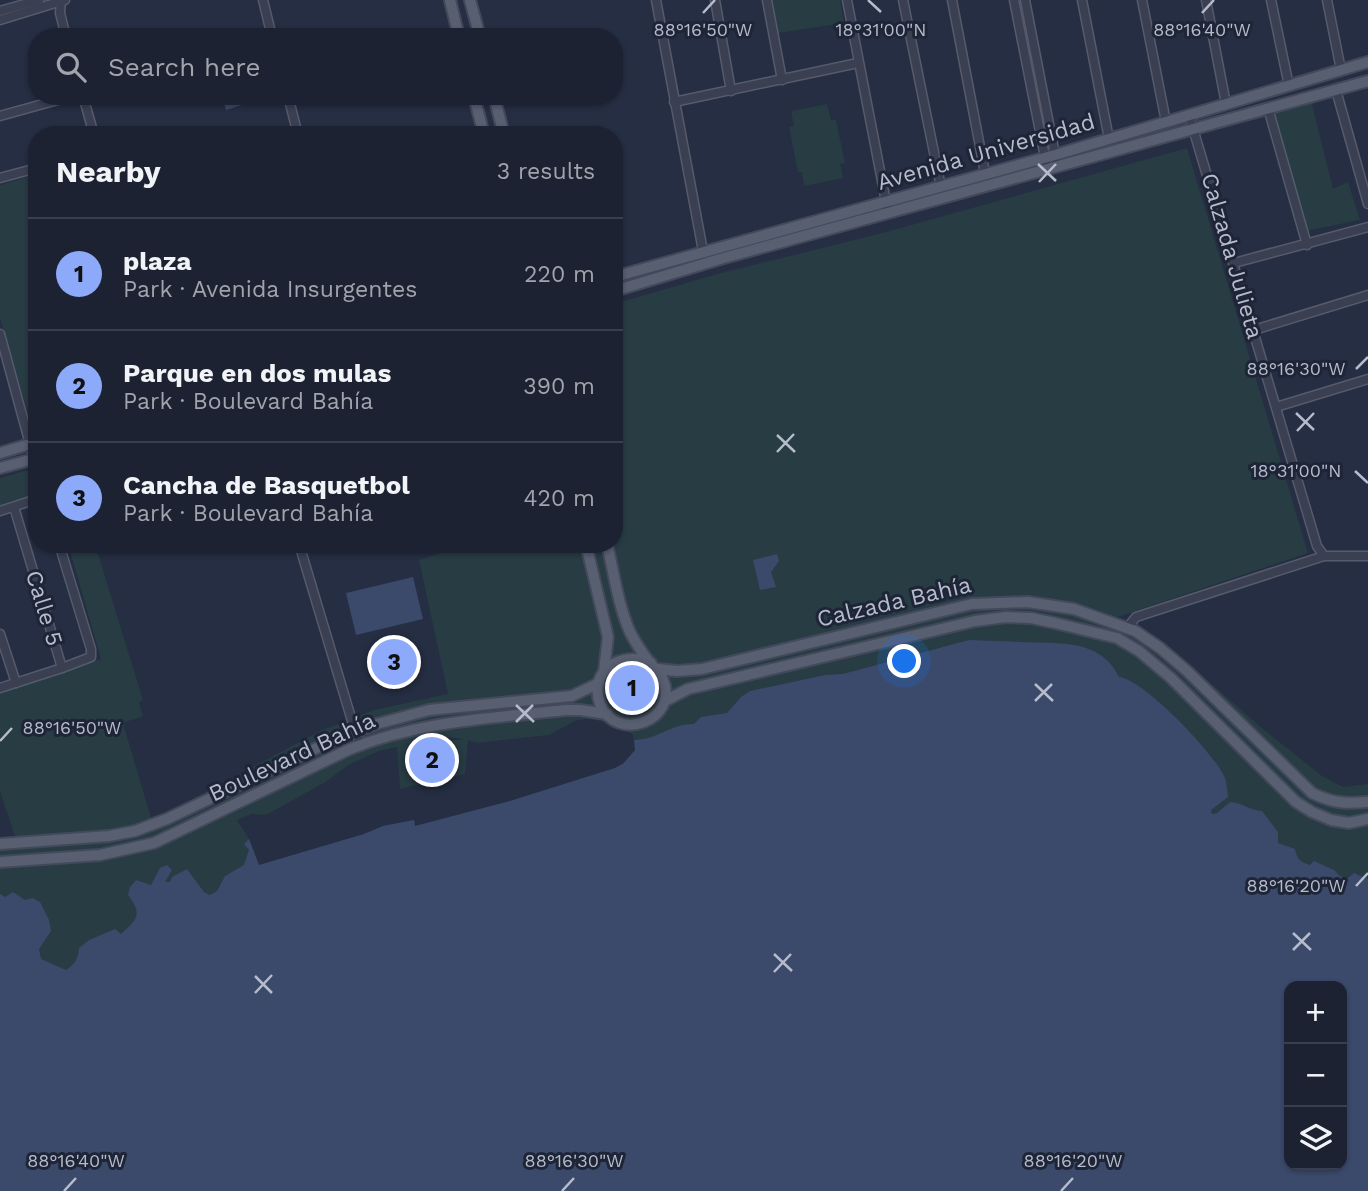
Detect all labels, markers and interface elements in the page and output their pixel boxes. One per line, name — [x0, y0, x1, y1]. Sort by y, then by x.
text: 88°16'50"W — [654, 19, 752, 40]
text: 18°31'00"N — [836, 19, 926, 40]
text: 88°16'40"W — [1153, 19, 1251, 40]
search box — [28, 28, 623, 105]
icon: search — [52, 48, 90, 86]
text: Search here — [108, 52, 260, 82]
street label: Avenida Universidad — [874, 108, 1098, 196]
text: Nearby — [56, 154, 161, 189]
text: 3 results — [497, 158, 595, 185]
street label: Calzada Julieta — [1195, 170, 1269, 342]
text: plaza — [123, 246, 192, 276]
text: 1 — [74, 261, 84, 288]
text: 220 m — [524, 261, 595, 288]
text: Park · Avenida Insurgentes — [123, 276, 417, 303]
text: Parque en dos mulas — [123, 358, 391, 388]
text: 88°16'30"W — [1247, 358, 1345, 379]
text: 2 — [72, 373, 86, 400]
text: 390 m — [523, 373, 595, 400]
text: Park · Boulevard Bahía — [123, 388, 373, 415]
text: 18°31'00"N — [1251, 460, 1341, 481]
text: Cancha de Basquetbol — [123, 470, 410, 500]
text: 3 — [72, 485, 86, 512]
text: 420 m — [523, 485, 595, 512]
text: Park · Boulevard Bahía — [123, 500, 373, 527]
street label: Calle 5 — [20, 567, 68, 649]
street label: Calzada Bahía — [814, 571, 974, 633]
pin: 3 — [371, 636, 417, 688]
your location — [887, 644, 921, 678]
pin: 1 — [609, 662, 655, 714]
street label: Boulevard Bahía — [205, 707, 379, 807]
text: 88°16'50"W — [23, 717, 121, 738]
pin: 2 — [409, 734, 455, 786]
text: 88°16'20"W — [1247, 875, 1345, 896]
map controls — [1284, 981, 1347, 1170]
button: + — [1284, 981, 1347, 1044]
button: − — [1284, 1044, 1347, 1107]
button: layers — [1284, 1107, 1347, 1170]
text: 88°16'40"W — [27, 1150, 125, 1171]
text: 88°16'30"W — [525, 1150, 623, 1171]
text: 88°16'20"W — [1024, 1150, 1122, 1171]

